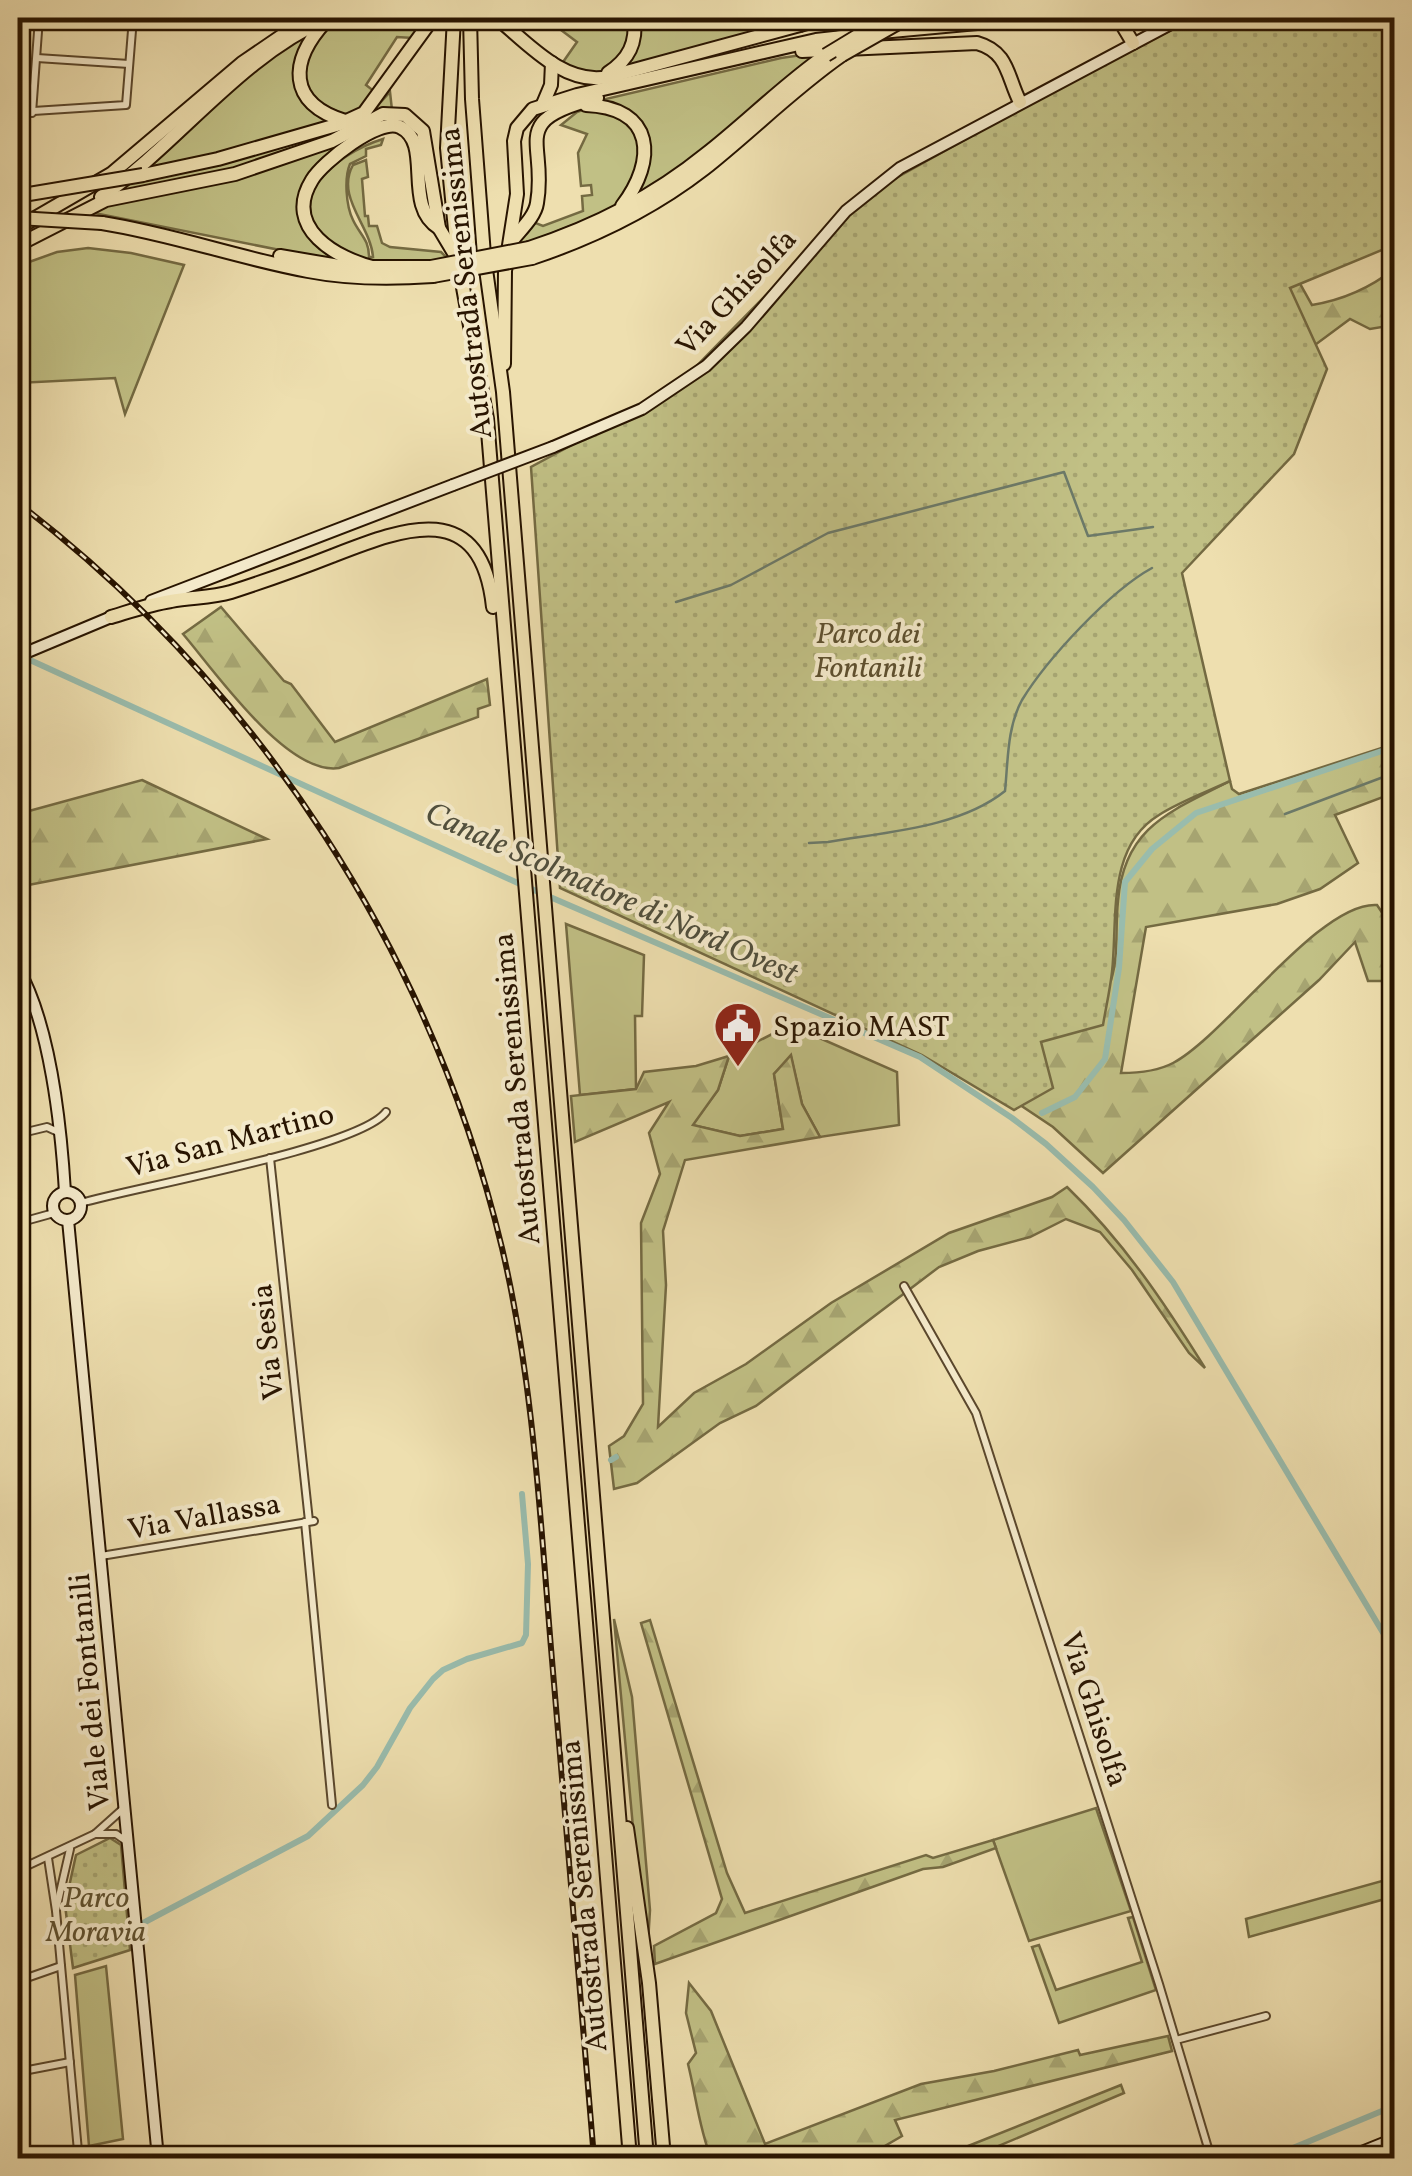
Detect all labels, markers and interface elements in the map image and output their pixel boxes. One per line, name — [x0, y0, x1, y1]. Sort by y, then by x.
street label: Autostrada Serenissima — [430, 125, 504, 441]
street label: Via Ghisolfa — [667, 220, 808, 366]
park label: Parco dei Fontanili — [814, 614, 922, 690]
water label: Canale Scolmatore di Nord Ovest — [417, 793, 805, 997]
street label: Autostrada Serenissima — [483, 931, 553, 1247]
public building icon: Spazio MAST — [712, 1000, 764, 1068]
place label: Spazio MAST — [773, 1007, 950, 1049]
street label: Via San Martino — [122, 1094, 339, 1190]
street label: Via Sesia — [242, 1282, 296, 1402]
street label: Via Vallassa — [125, 1484, 284, 1552]
street label: Viale dei Fontanili — [60, 1571, 122, 1812]
street label: Via Ghisolfa — [1048, 1627, 1138, 1792]
street label: Autostrada Serenissima — [550, 1738, 620, 2054]
park label: Parco Moravia — [45, 1878, 146, 1954]

